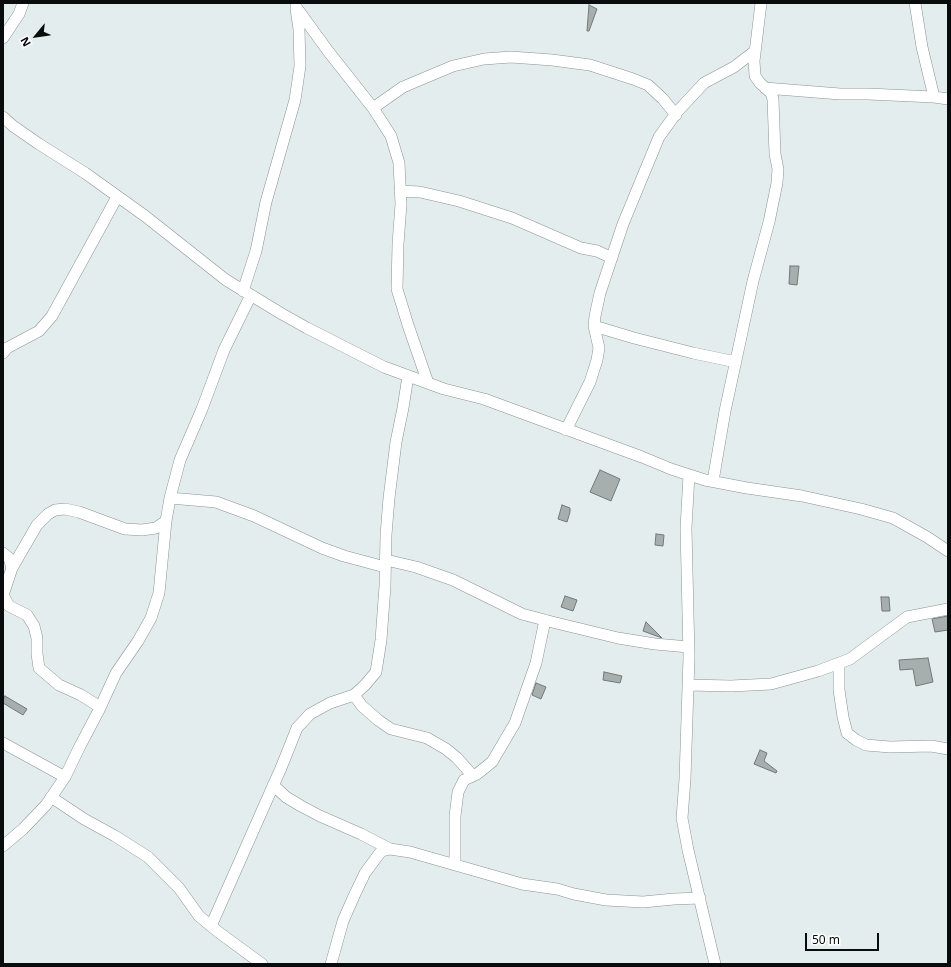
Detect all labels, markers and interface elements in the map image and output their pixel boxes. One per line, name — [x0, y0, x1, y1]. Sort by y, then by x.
north arrow — [16, 16, 56, 56]
text: N — [16, 35, 34, 50]
scale bar — [807, 925, 881, 951]
text: 50 m — [812, 931, 840, 948]

